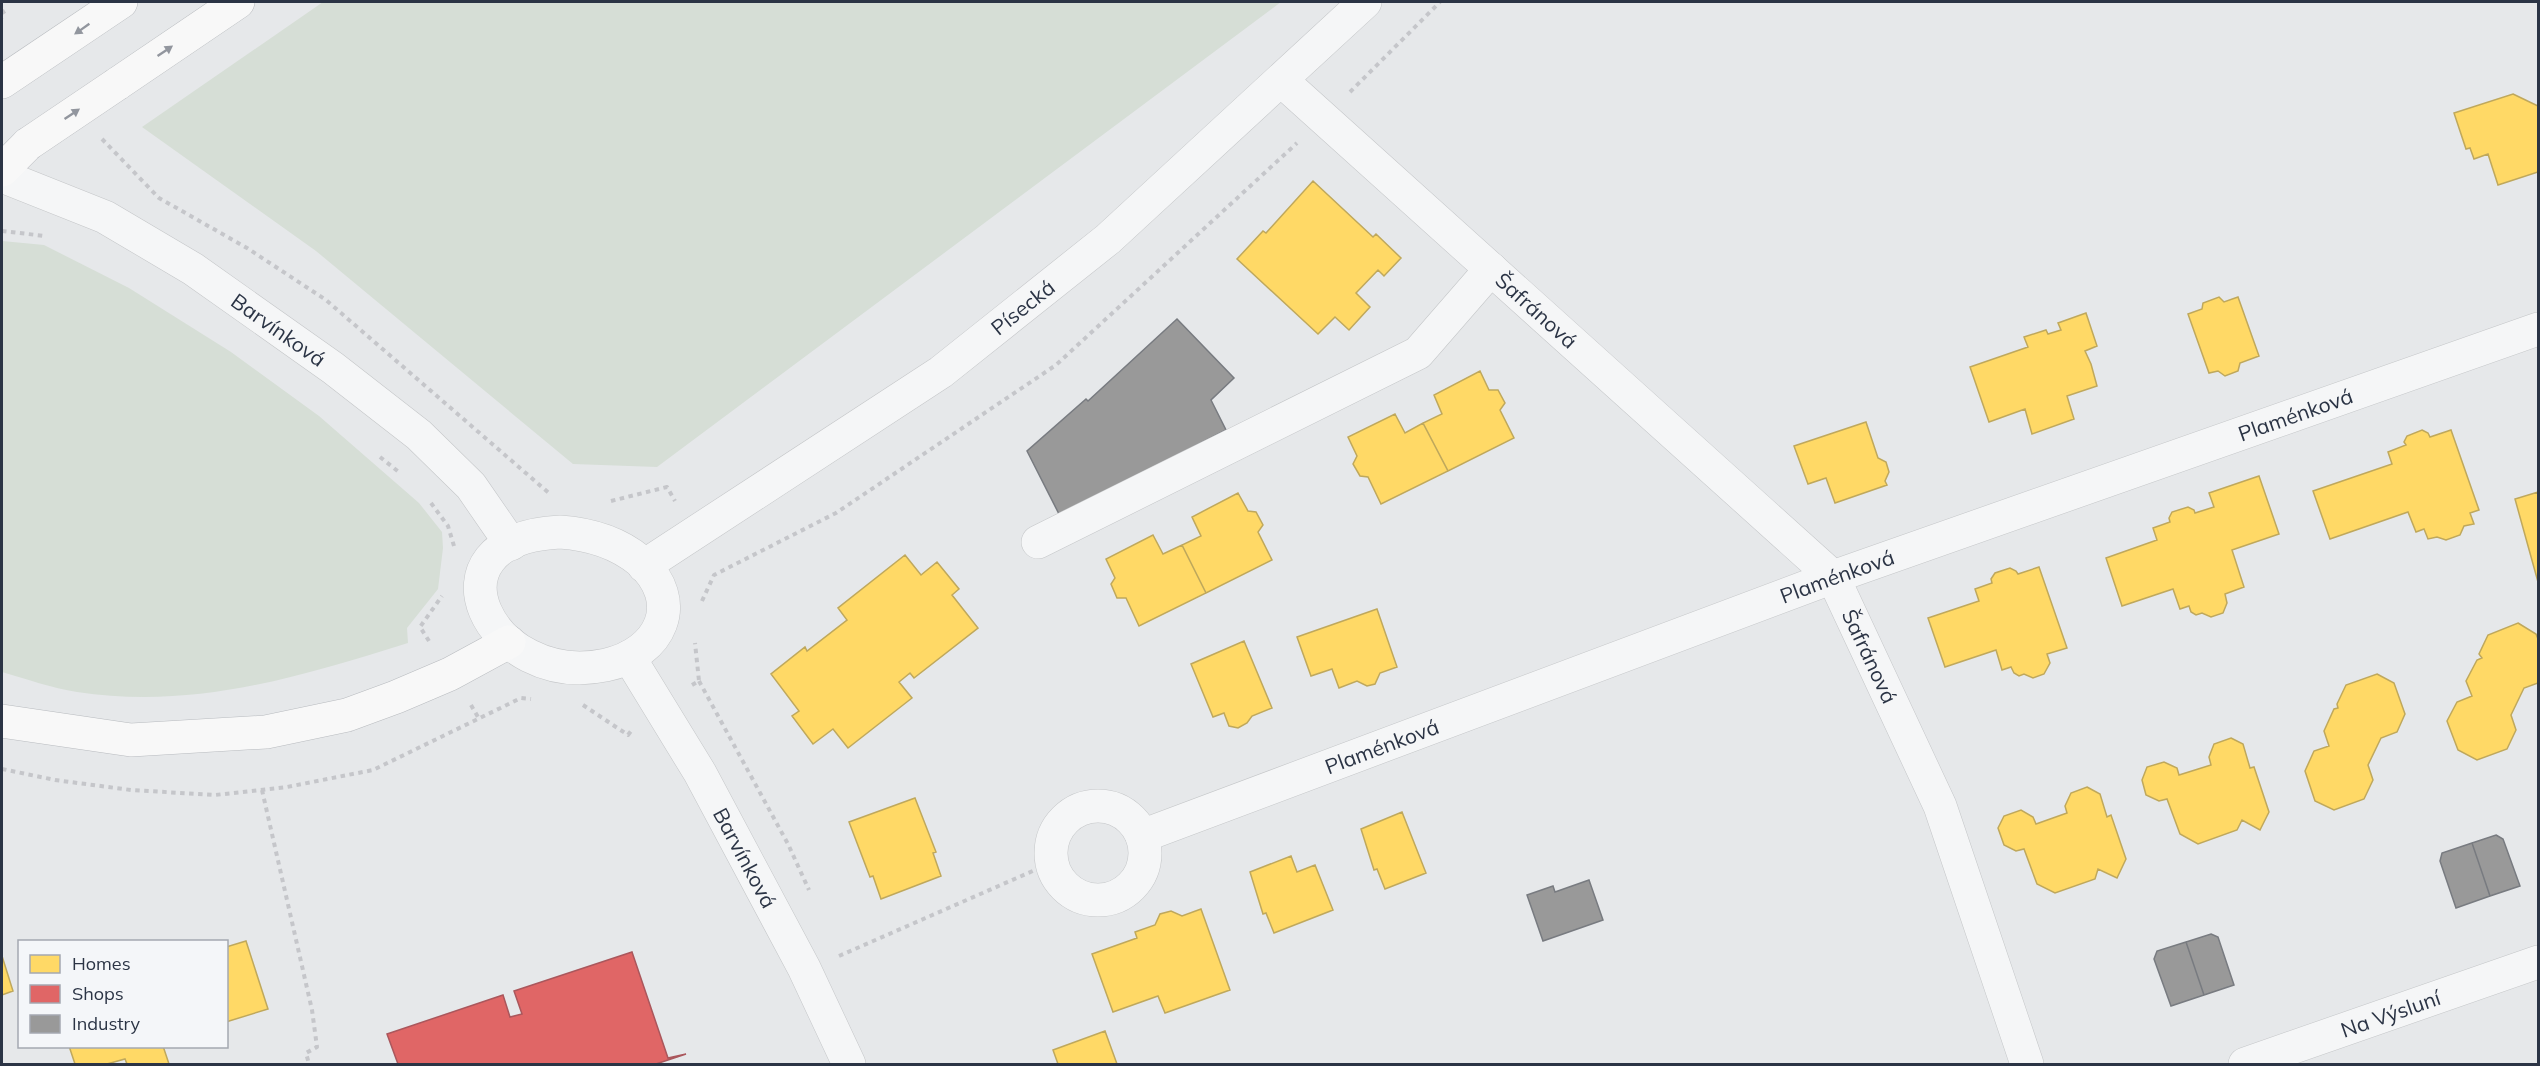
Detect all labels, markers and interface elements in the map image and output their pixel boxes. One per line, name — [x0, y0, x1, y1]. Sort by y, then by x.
one-way arrow — [74, 23, 90, 35]
one-way arrow — [157, 46, 173, 57]
one-way arrow — [64, 109, 80, 120]
street label: Šafránová — [1490, 267, 1583, 354]
street label: Písecká — [985, 274, 1060, 340]
street label: Barvínková — [226, 287, 331, 372]
street label: Plaménková — [2235, 382, 2356, 446]
street label: Plaménková — [1776, 544, 1898, 609]
street label: Šafránová — [1837, 605, 1903, 707]
street label: Plaménková — [1321, 713, 1442, 779]
street label: Barvínková — [708, 803, 782, 912]
legend — [18, 940, 228, 1048]
text: Homes — [72, 952, 131, 975]
text: Shops — [72, 982, 124, 1005]
street label: Na Výsluní — [2337, 984, 2445, 1043]
text: Industry — [72, 1012, 141, 1035]

